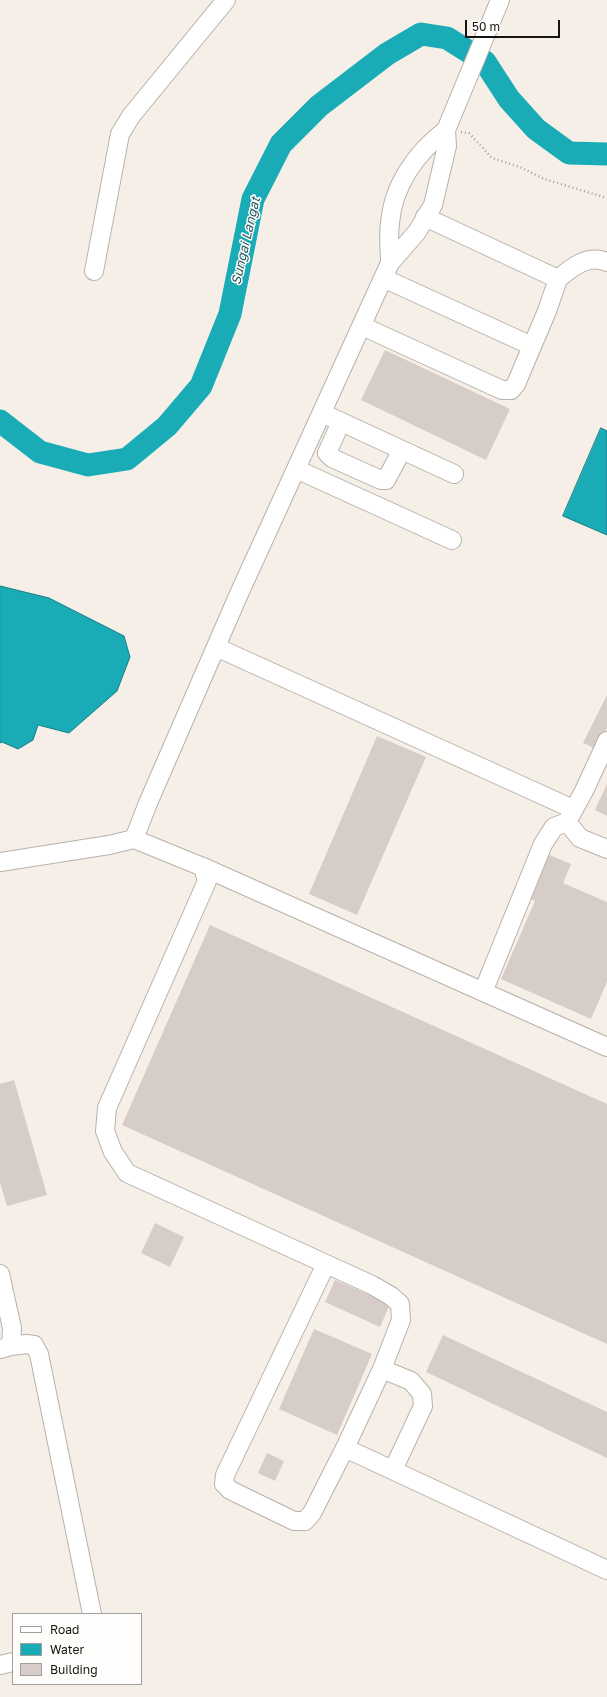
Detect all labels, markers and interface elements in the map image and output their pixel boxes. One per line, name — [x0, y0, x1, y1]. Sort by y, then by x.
scale bar — [467, 12, 562, 38]
text: 50 m — [472, 19, 500, 34]
water label: Sungai Langat — [228, 196, 264, 286]
legend — [12, 1613, 142, 1685]
text: Road — [50, 1622, 79, 1637]
text: Water — [50, 1642, 84, 1657]
text: Building — [50, 1662, 98, 1677]

